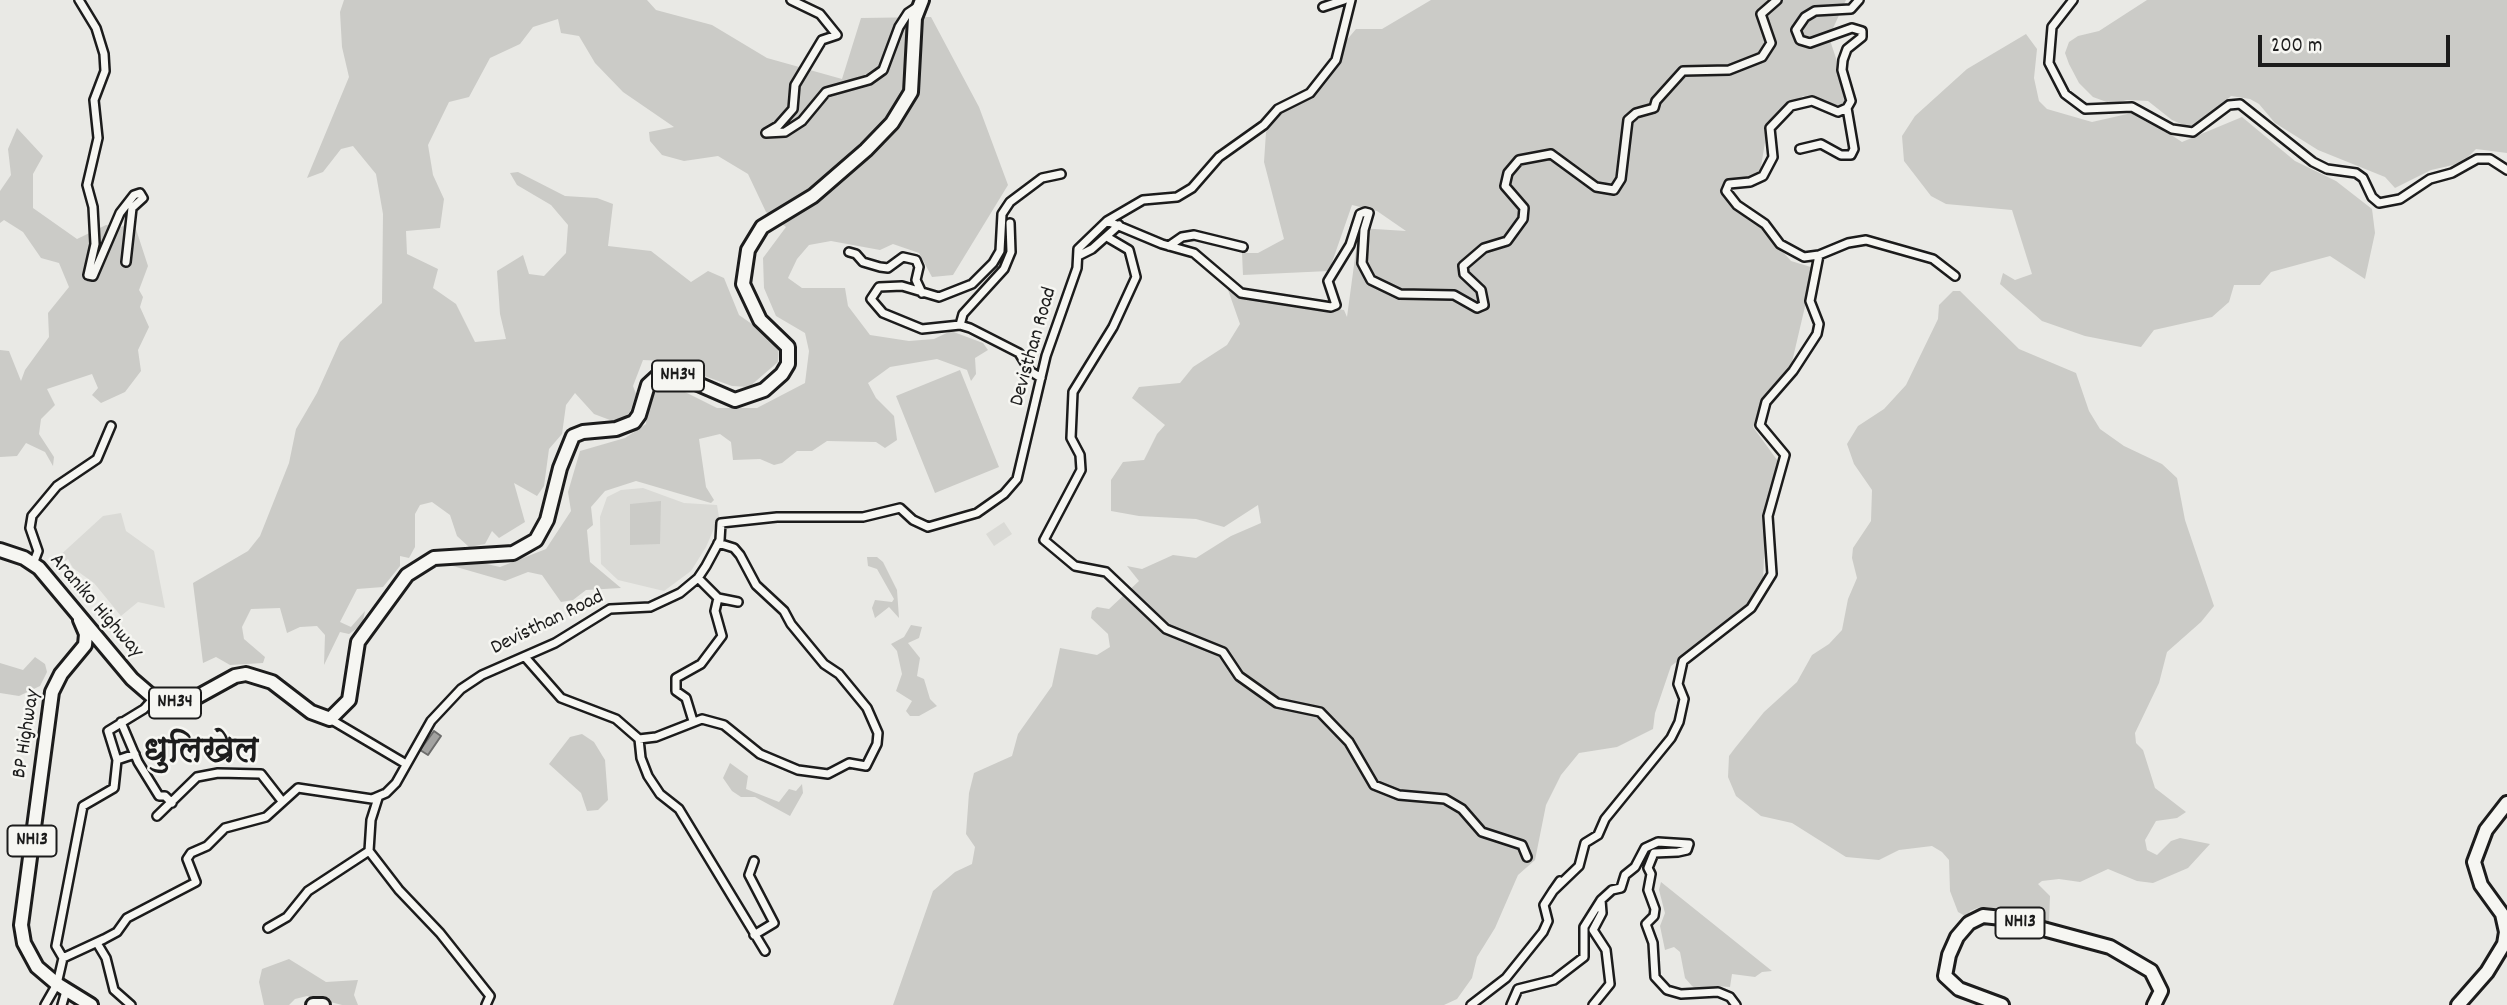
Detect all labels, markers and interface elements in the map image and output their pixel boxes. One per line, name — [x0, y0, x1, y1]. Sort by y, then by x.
scale bar — [2262, 21, 2454, 65]
text: 200 m — [2271, 32, 2322, 62]
street label: Devisthan Road — [1006, 285, 1064, 409]
road number: NH34 — [652, 360, 704, 392]
street label: Araniko Highway — [43, 549, 147, 665]
street label: Devisthan Road — [487, 586, 609, 662]
street label: BP Highway — [9, 688, 47, 780]
road number: NH34 — [149, 688, 201, 718]
district label: धुलिखेल — [144, 734, 258, 776]
road number: NH13 — [7, 826, 56, 856]
road number: NH13 — [1996, 908, 2044, 939]

